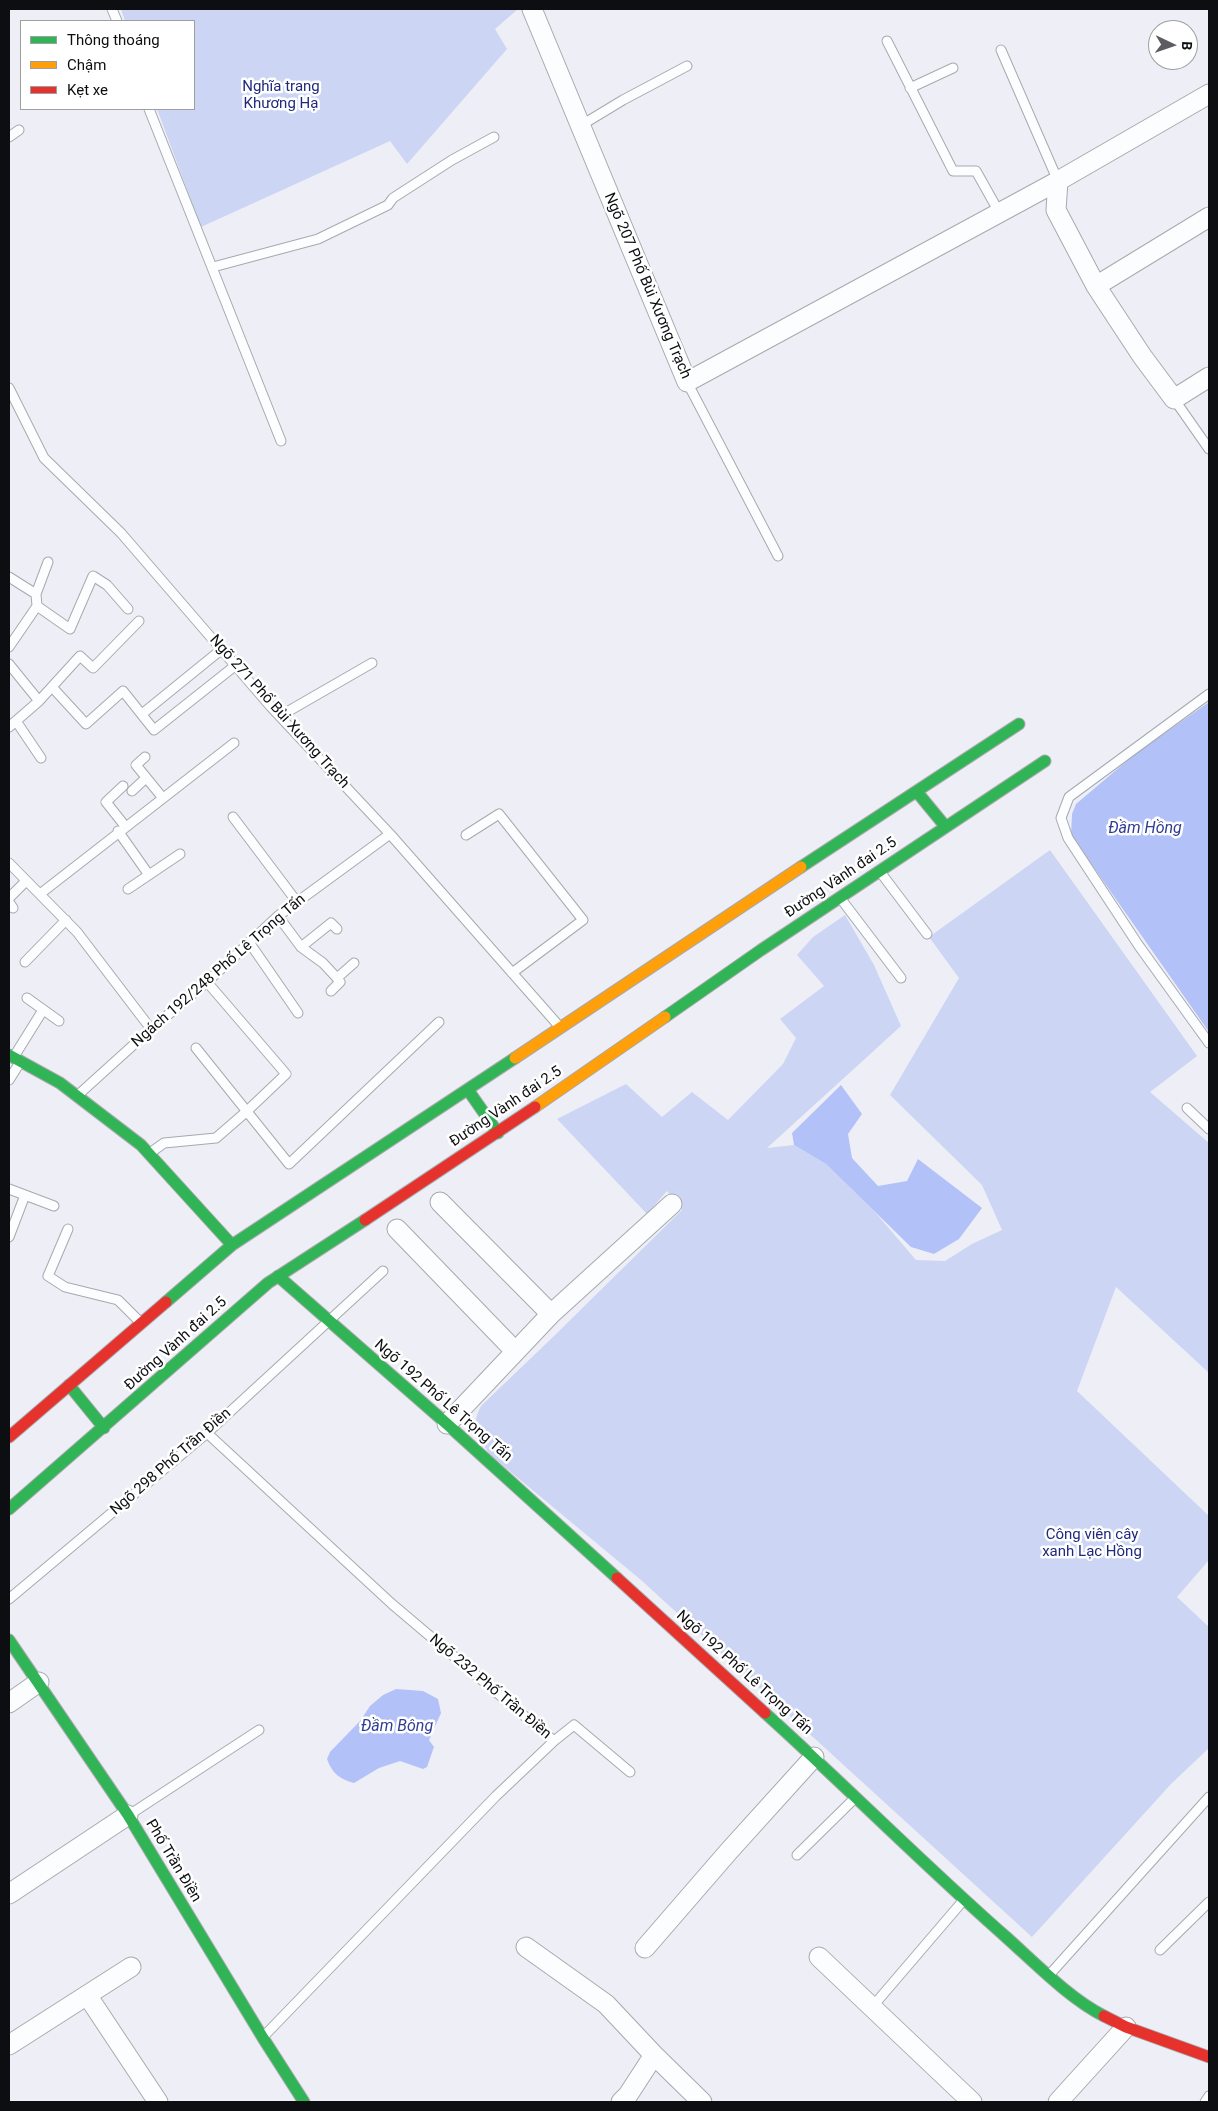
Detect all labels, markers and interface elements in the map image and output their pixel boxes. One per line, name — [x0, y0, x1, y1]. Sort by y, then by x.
legend — [20, 20, 195, 110]
north arrow — [1148, 20, 1198, 70]
text: Thông thoáng — [67, 31, 160, 49]
text: B — [1179, 41, 1195, 51]
text: Chậm — [67, 56, 106, 74]
park label: Nghĩa trang Khương Hạ — [242, 78, 320, 113]
text: Kẹt xe — [67, 81, 108, 99]
street label: Ngõ 207 Phố Bùi Xương Trạch — [600, 190, 694, 382]
street label: Ngõ 271 Phố Bùi Xương Trạch — [205, 632, 353, 792]
water label: Đầm Hồng — [1108, 819, 1182, 839]
street label: Đường Vành đai 2.5 — [782, 834, 900, 922]
street label: Ngách 192/248 Phố Lê Trọng Tấn — [128, 891, 310, 1051]
street label: Đường Vành đai 2.5 — [447, 1063, 565, 1151]
street label: Đường Vành đai 2.5 — [121, 1293, 231, 1395]
street label: Ngõ 192 Phố Lê Trọng Tấn — [370, 1336, 516, 1466]
street label: Ngõ 298 Phố Trần Điền — [107, 1405, 235, 1519]
park label: Công viên cây xanh Lạc Hồng — [1042, 1526, 1142, 1561]
street label: Ngõ 192 Phố Lê Trọng Tấn — [672, 1607, 816, 1739]
street label: Ngõ 232 Phố Trần Điền — [425, 1631, 555, 1743]
water label: Đầm Bông — [361, 1717, 433, 1737]
street label: Phố Trần Điền — [141, 1816, 205, 1906]

